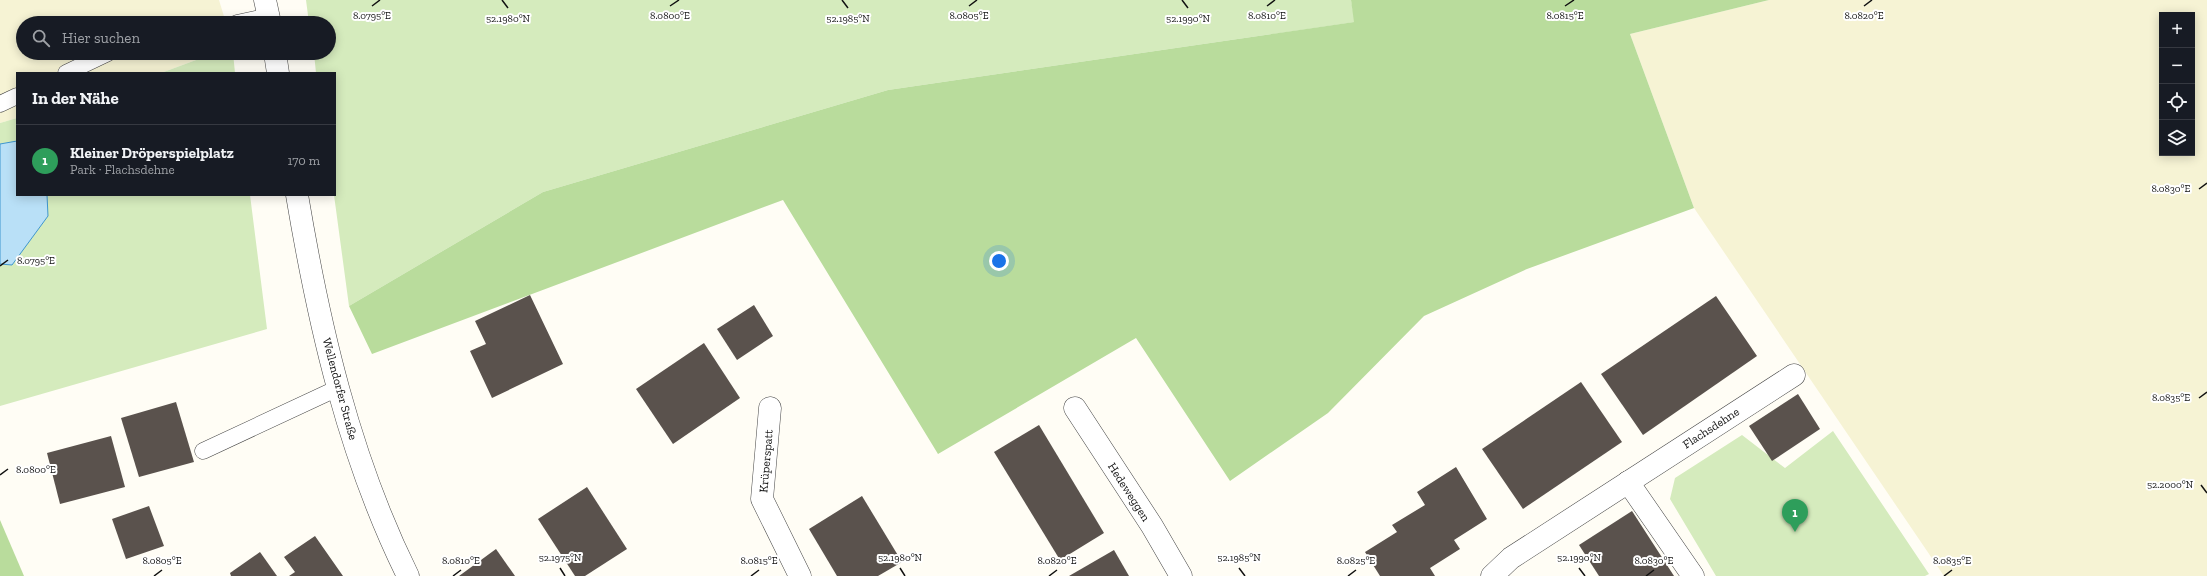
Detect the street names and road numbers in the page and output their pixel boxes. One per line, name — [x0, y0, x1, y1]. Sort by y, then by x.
street label: Wellendorfer Straße — [320, 336, 360, 442]
street label: Flachsdehne — [1680, 404, 1742, 451]
street label: Krüperspatt — [756, 428, 776, 493]
street label: Hedeweggen — [1105, 460, 1153, 524]

